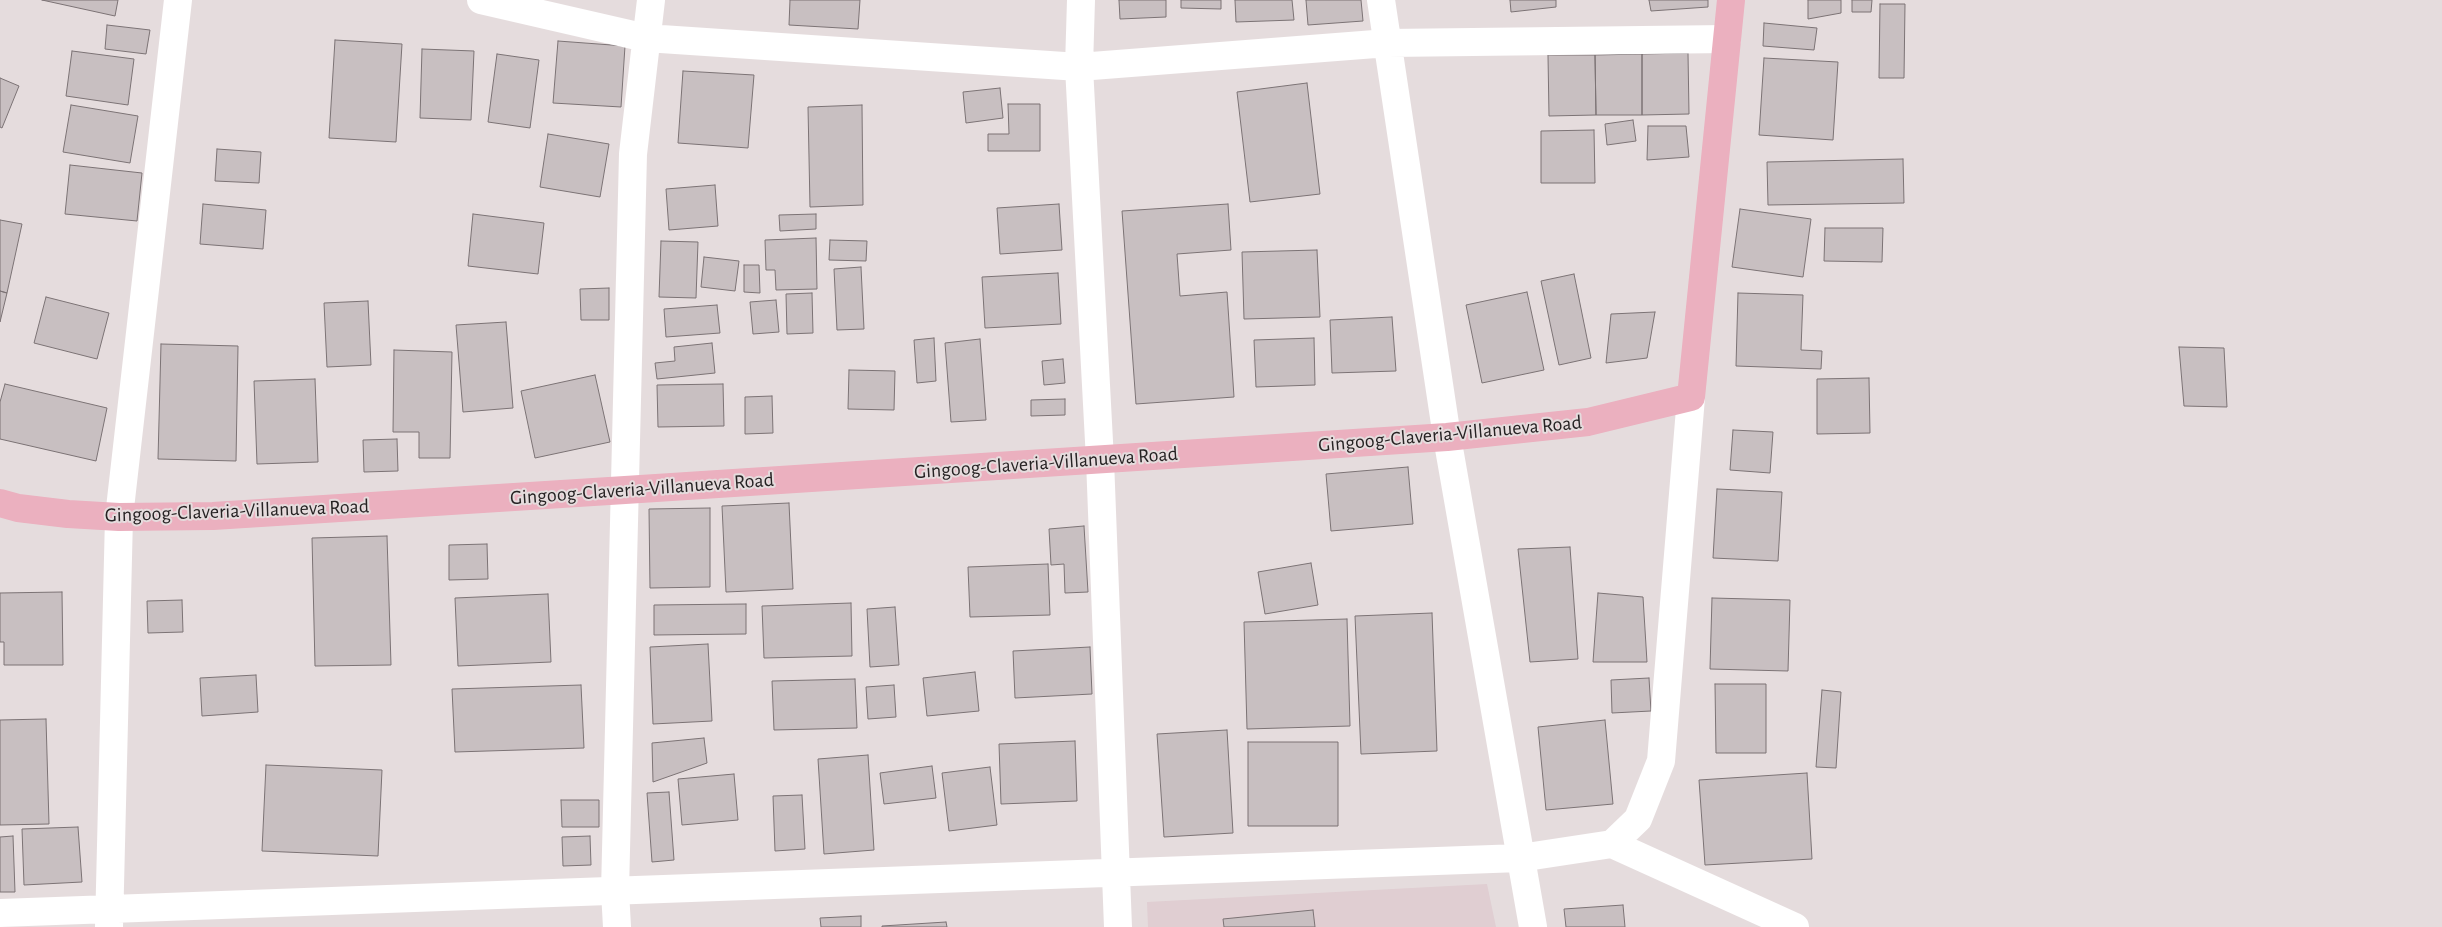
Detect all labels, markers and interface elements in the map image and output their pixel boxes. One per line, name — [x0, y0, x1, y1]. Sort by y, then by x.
street label: Gingoog-Claveria-Villanueva Road — [1317, 411, 1583, 457]
street label: Gingoog-Claveria-Villanueva Road — [913, 442, 1179, 484]
street label: Gingoog-Claveria-Villanueva Road — [509, 468, 775, 510]
street label: Gingoog-Claveria-Villanueva Road — [104, 494, 370, 528]

